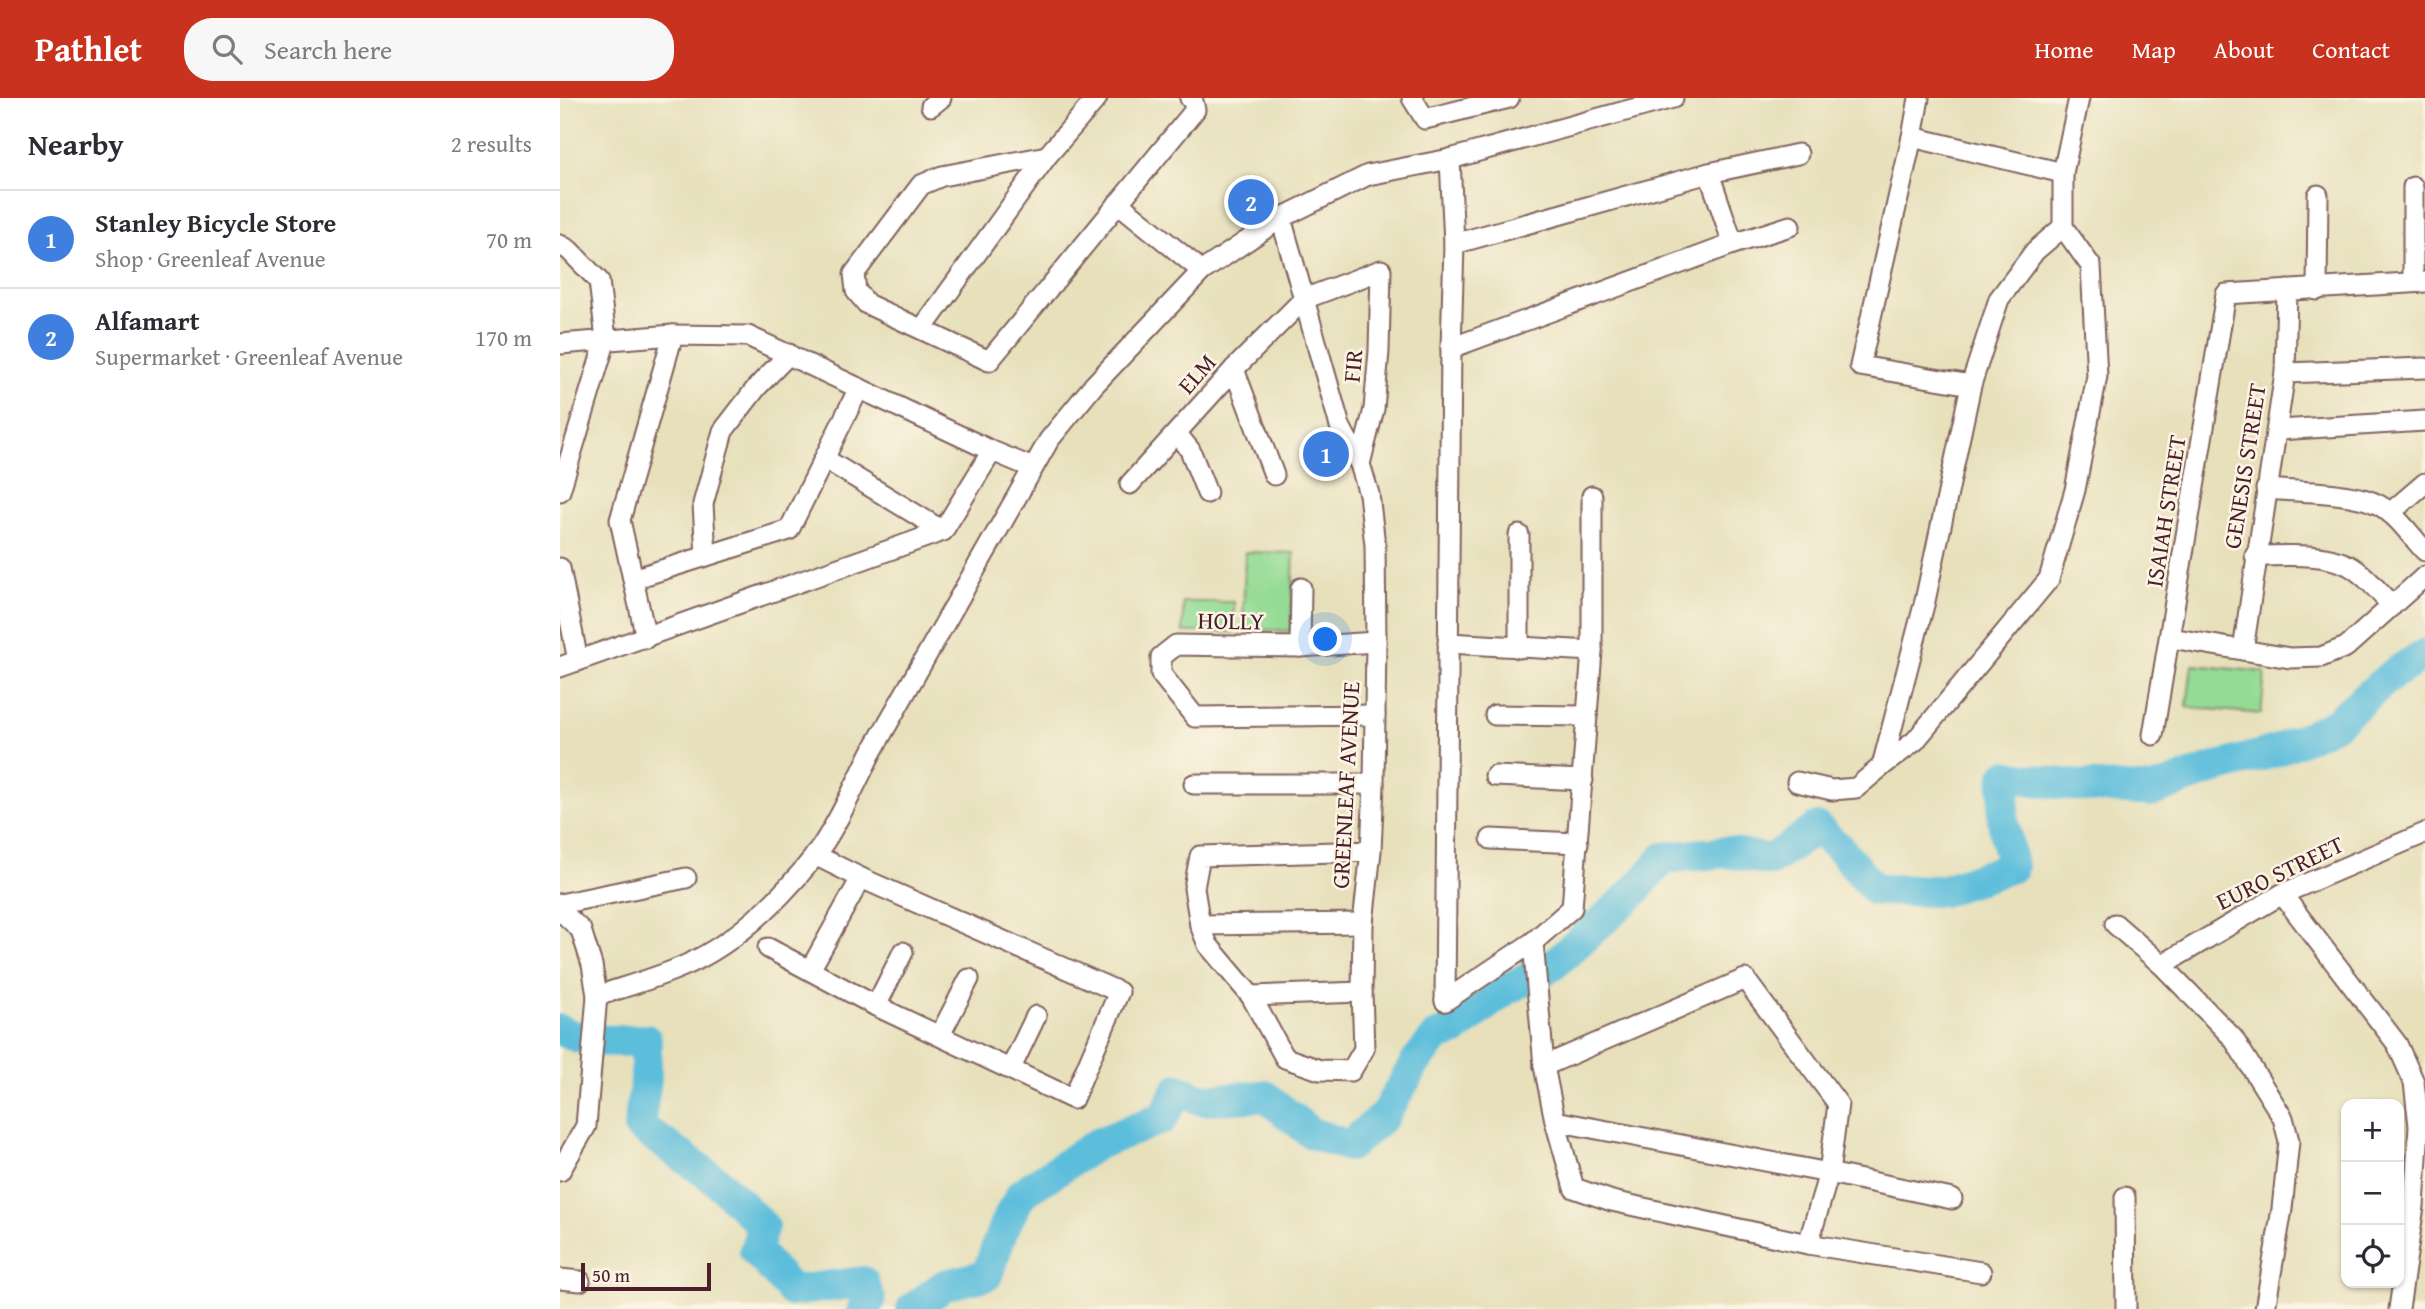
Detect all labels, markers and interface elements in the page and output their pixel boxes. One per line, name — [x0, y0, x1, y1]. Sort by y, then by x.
search box — [184, 18, 674, 81]
text: Pathlet — [35, 25, 142, 73]
icon: search — [208, 30, 246, 68]
text: Search here — [264, 30, 392, 69]
text: Home — [2035, 32, 2094, 67]
text: Map — [2132, 32, 2176, 67]
text: About — [2214, 32, 2274, 67]
text: Contact — [2312, 32, 2390, 67]
text: Nearby — [28, 122, 124, 166]
text: 2 results — [451, 127, 532, 160]
pin: 2 — [1228, 176, 1274, 228]
text: Stanley Bicycle Store — [95, 203, 336, 242]
text: 1 — [45, 223, 57, 256]
text: 70 m — [486, 223, 532, 256]
text: Shop · Greenleaf Avenue — [95, 242, 326, 275]
text: Alfamart — [95, 301, 199, 340]
text: 2 — [45, 321, 57, 354]
text: 170 m — [475, 321, 532, 354]
text: Supermarket · Greenleaf Avenue — [95, 340, 403, 373]
street label: ELM — [1169, 346, 1224, 402]
street label: FIR — [1334, 348, 1371, 384]
street label: GENESIS STREET — [2214, 381, 2275, 551]
pin: 1 — [1303, 428, 1349, 480]
street label: ISAIAH STREET — [2136, 432, 2195, 589]
street label: HOLLY — [1197, 602, 1265, 639]
your location — [1308, 622, 1342, 656]
street label: GREENLEAF AVENUE — [1323, 680, 1368, 889]
street label: EURO STREET — [2210, 826, 2350, 919]
map controls — [2341, 1099, 2404, 1288]
button: + — [2341, 1099, 2404, 1162]
button: − — [2341, 1162, 2404, 1225]
button: locate — [2341, 1225, 2404, 1288]
scale bar — [581, 1260, 710, 1292]
text: 50 m — [592, 1261, 630, 1289]

